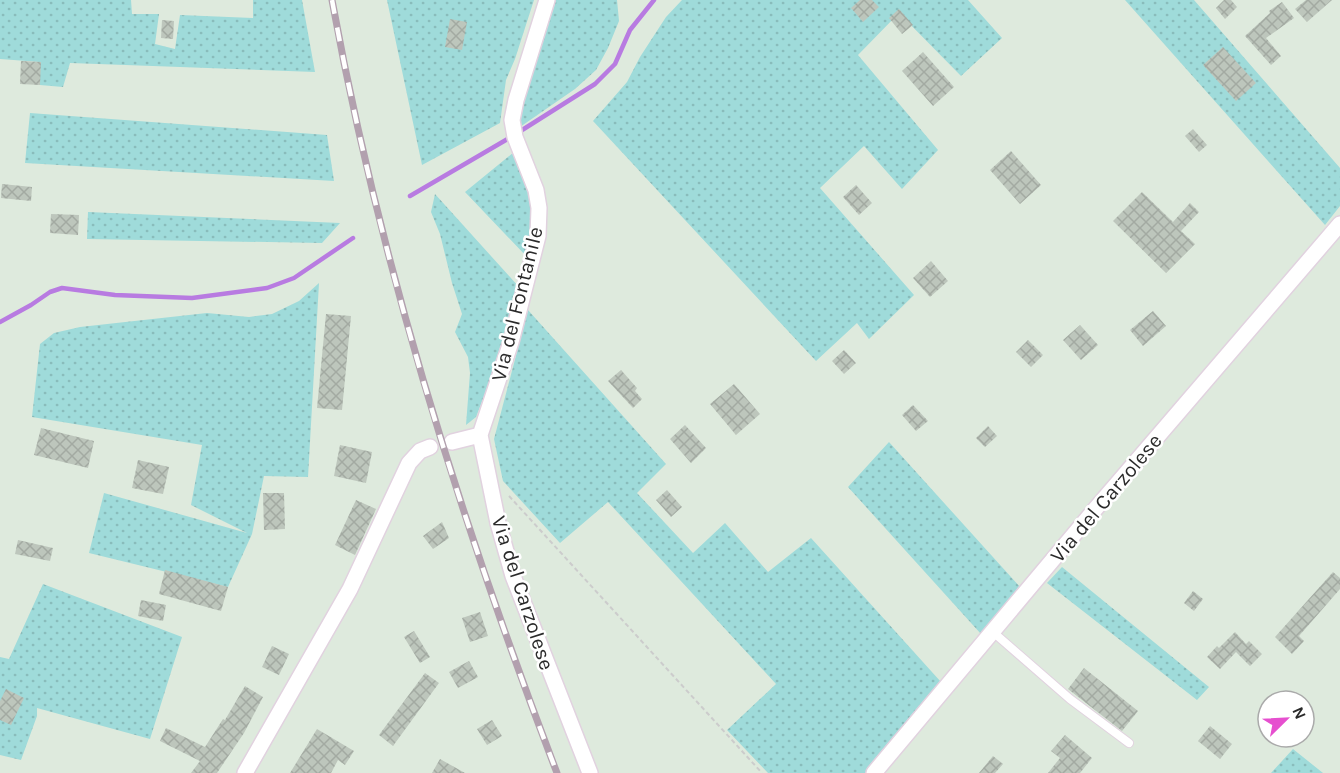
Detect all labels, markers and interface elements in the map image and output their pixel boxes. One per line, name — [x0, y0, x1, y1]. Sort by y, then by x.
street label: Via del Fontanile — [486, 224, 548, 384]
street label: Via del Carzolese — [1045, 429, 1167, 567]
street label: Via del Carzolese — [487, 513, 559, 673]
north arrow — [1256, 689, 1316, 749]
text: N — [1288, 704, 1310, 722]

